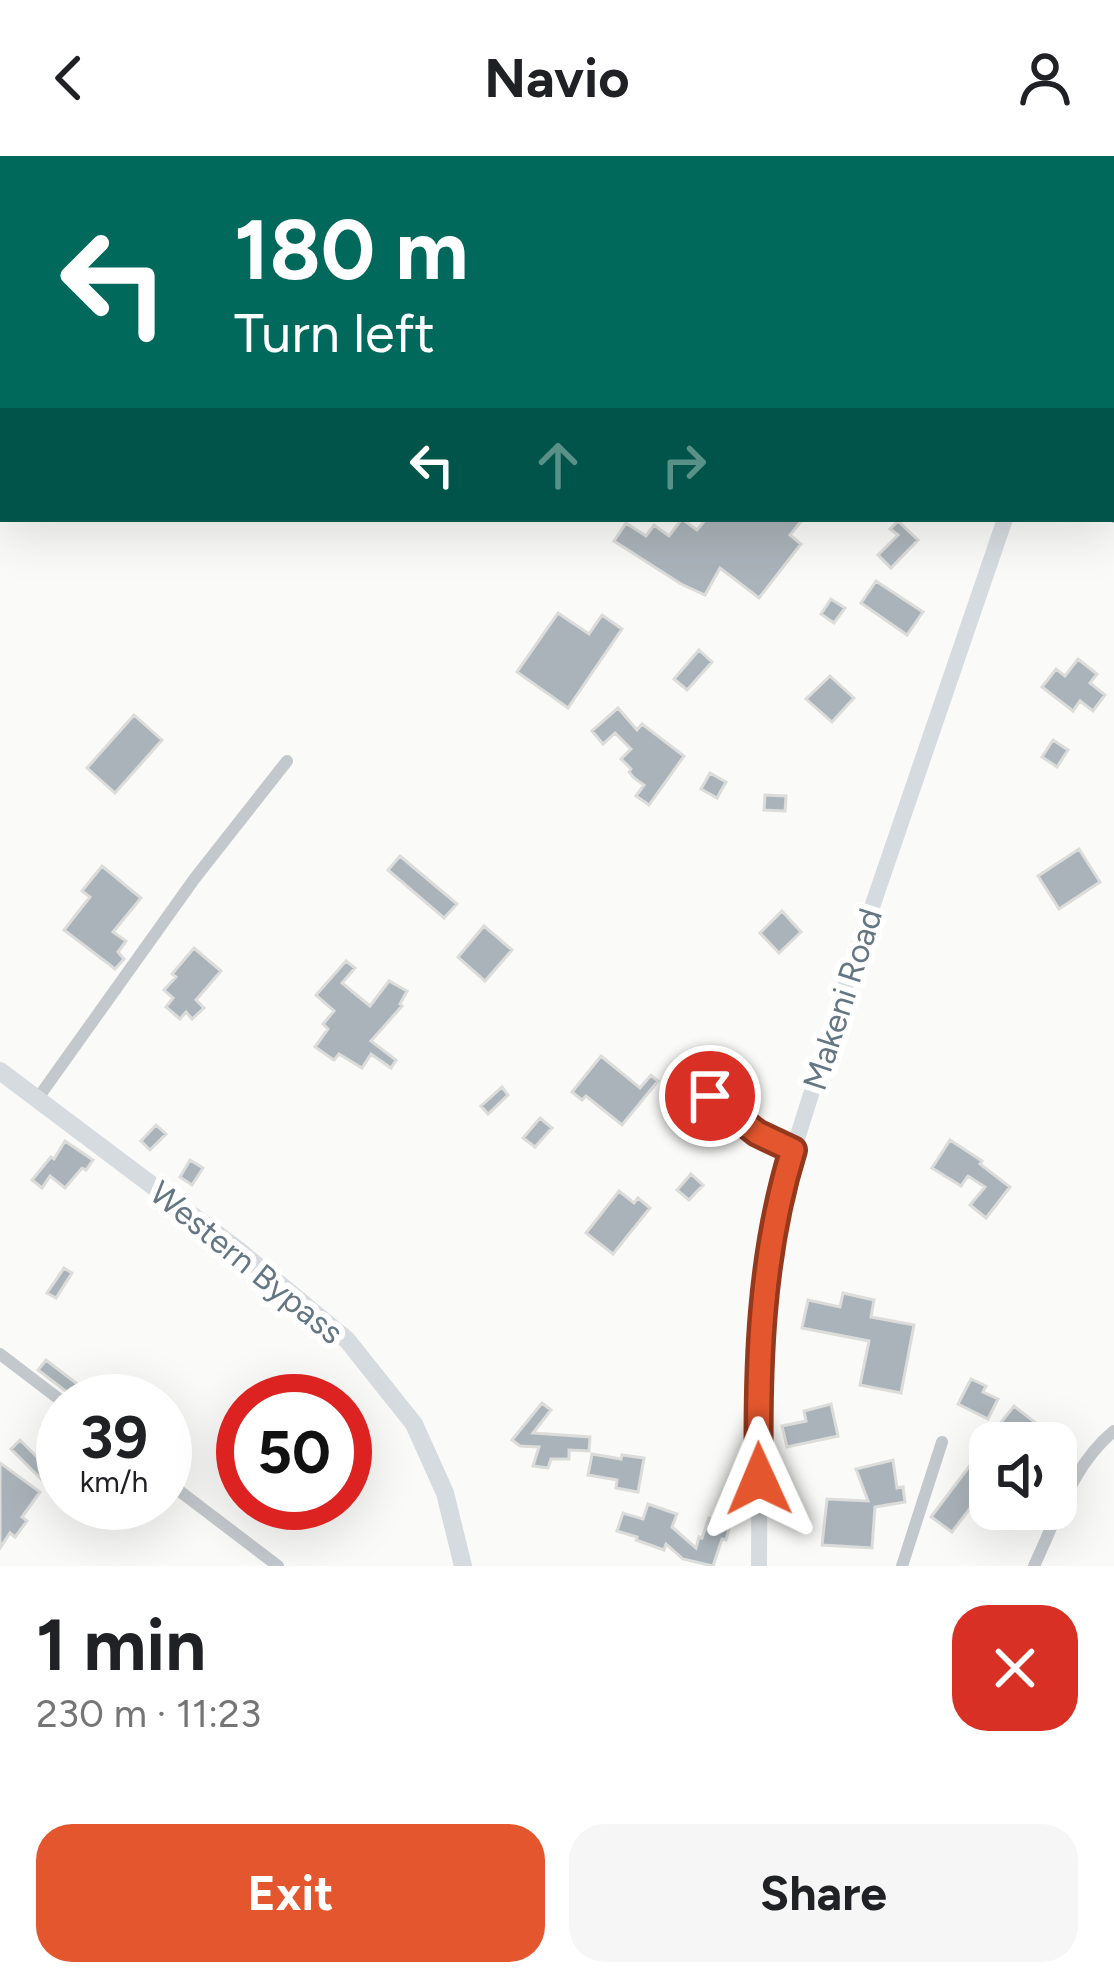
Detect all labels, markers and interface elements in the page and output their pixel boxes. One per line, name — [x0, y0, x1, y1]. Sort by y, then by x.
icon: back — [36, 45, 102, 111]
icon: person — [1012, 45, 1078, 111]
text: Navio — [484, 46, 630, 111]
text: 180 m — [234, 199, 469, 300]
icon: left — [36, 204, 192, 360]
text: Turn left — [234, 301, 435, 366]
icon: left — [399, 432, 465, 498]
icon: ahead — [525, 432, 591, 498]
icon: right — [651, 432, 717, 498]
street label: Makeni Road — [795, 903, 890, 1095]
pin — [659, 1045, 761, 1147]
icon: arrive — [677, 1063, 743, 1129]
street label: Western Bypass — [143, 1173, 351, 1352]
speed limit sign: 50 — [216, 1374, 372, 1530]
text: 39 — [80, 1401, 148, 1473]
position arrow — [696, 1416, 822, 1542]
map controls — [969, 1422, 1077, 1530]
button: sound — [969, 1422, 1077, 1530]
text: km/h — [80, 1463, 148, 1500]
text: 1 min — [36, 1602, 206, 1688]
button: close — [952, 1605, 1078, 1731]
text: 230 m · 11:23 — [36, 1690, 261, 1737]
button: Exit — [36, 1824, 545, 1962]
button: Share — [569, 1824, 1078, 1962]

